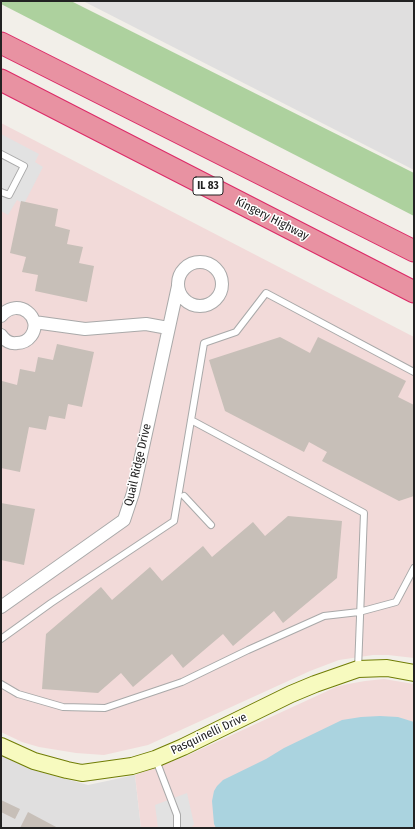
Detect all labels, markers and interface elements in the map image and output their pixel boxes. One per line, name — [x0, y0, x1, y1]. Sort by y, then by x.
road number: IL 83 — [193, 177, 223, 195]
street label: Kingery Highway — [233, 194, 311, 244]
street label: Quail Ridge Drive — [122, 422, 154, 508]
street label: Pasquinelli Drive — [169, 710, 249, 758]

